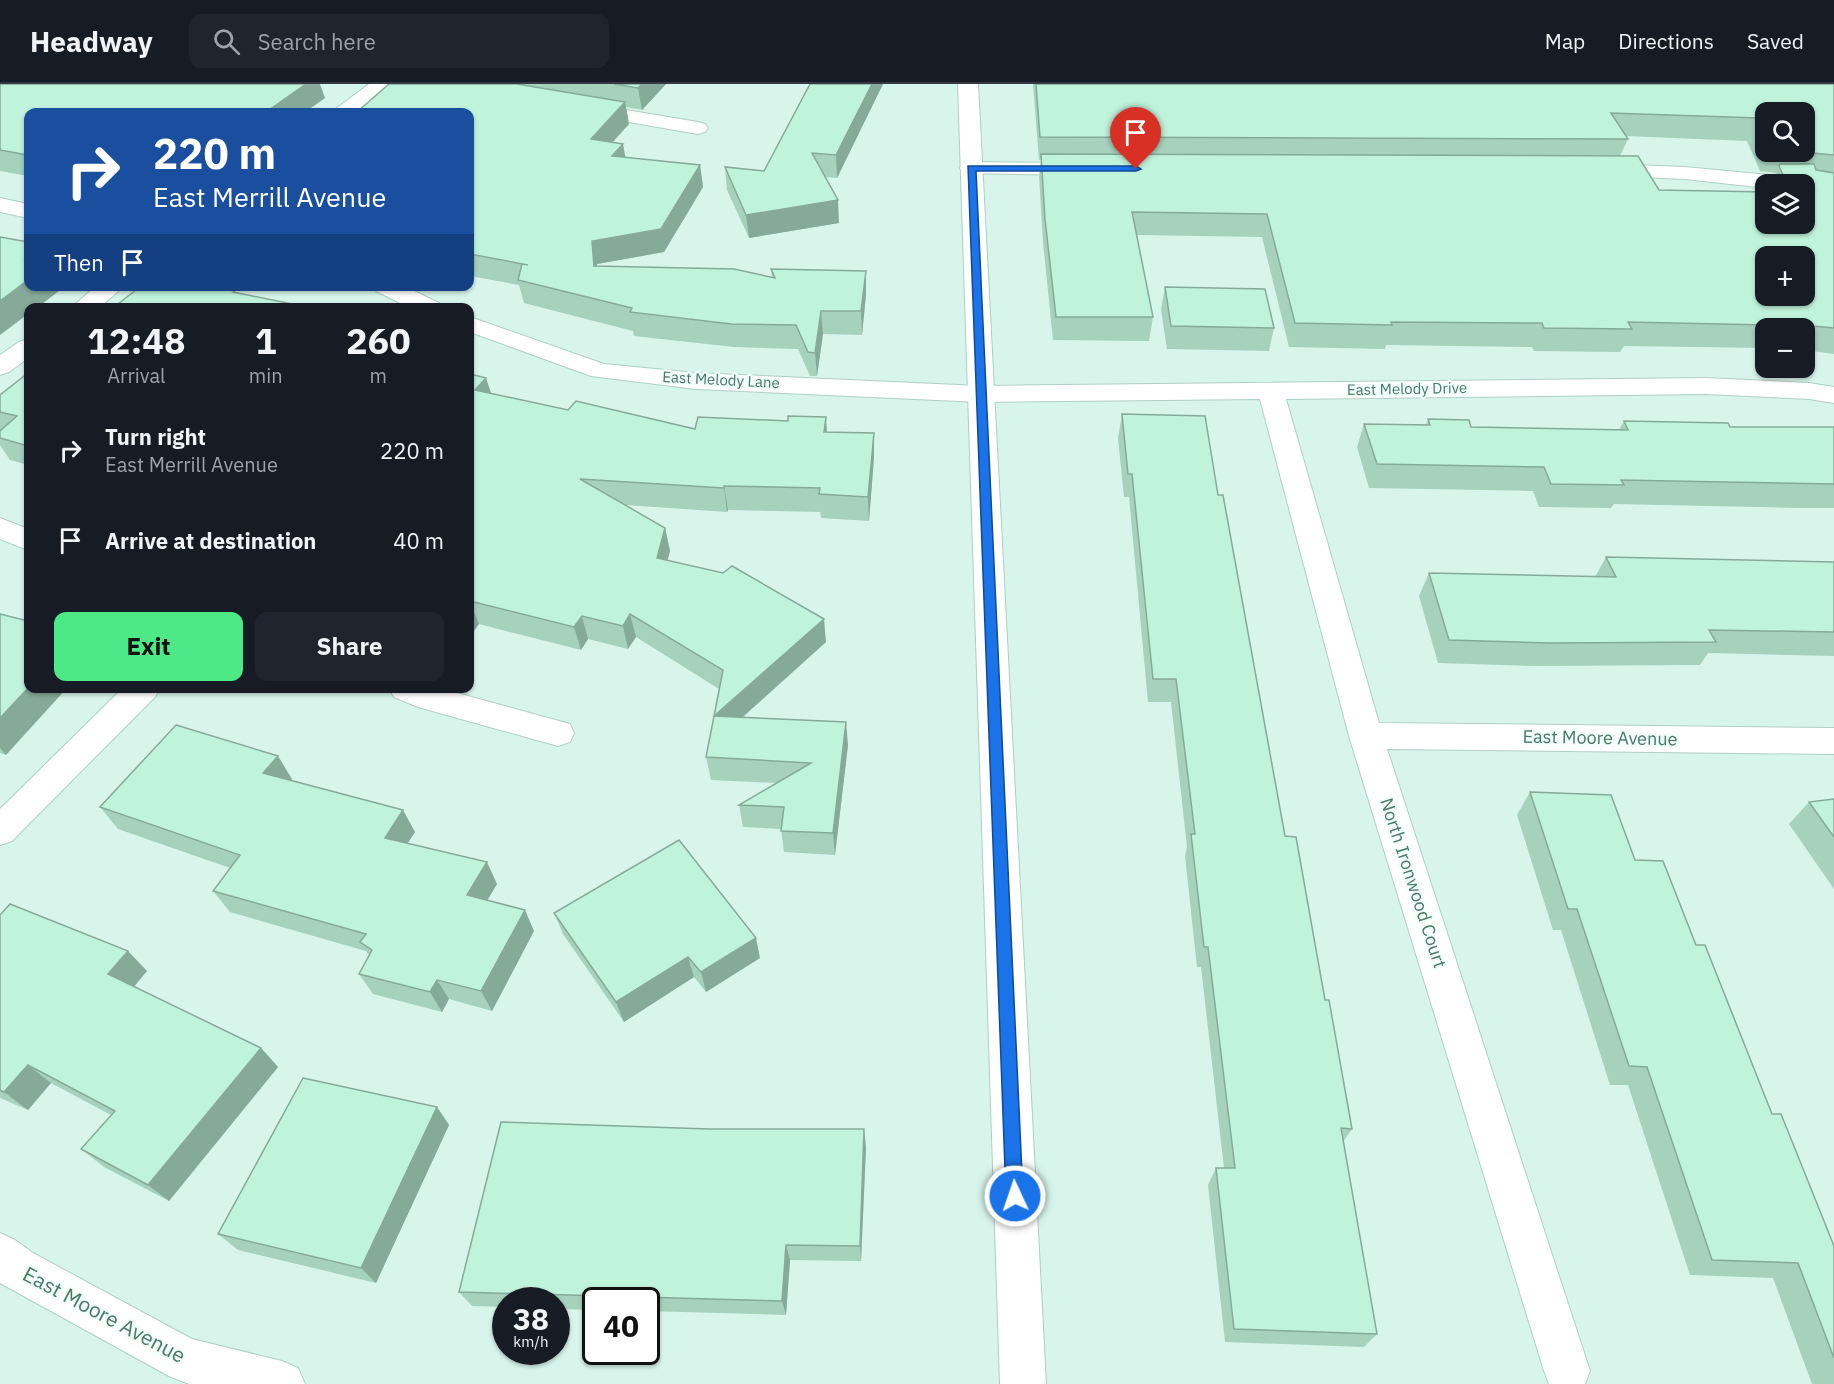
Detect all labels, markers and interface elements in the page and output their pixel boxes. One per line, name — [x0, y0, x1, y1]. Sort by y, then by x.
search box — [189, 14, 609, 68]
text: Headway — [30, 23, 153, 60]
icon: search — [210, 25, 243, 58]
text: Search here — [258, 27, 376, 56]
text: Map — [1545, 27, 1585, 55]
text: Directions — [1618, 27, 1714, 55]
text: Saved — [1747, 27, 1804, 55]
map controls — [1755, 102, 1815, 378]
button: search — [1755, 102, 1815, 162]
pin — [1110, 107, 1161, 169]
icon: arrive — [1119, 116, 1152, 149]
text: 220 m — [153, 126, 276, 181]
icon: right — [54, 132, 132, 210]
button: layers — [1755, 174, 1815, 234]
text: East Merrill Avenue — [153, 179, 386, 214]
icon: arrive — [116, 246, 149, 279]
button: + — [1755, 246, 1815, 306]
text: Then — [54, 248, 104, 277]
text: 12:48 — [87, 317, 186, 364]
text: 1 — [255, 317, 277, 364]
text: 260 — [346, 317, 411, 364]
button: − — [1755, 318, 1815, 378]
text: Arrival — [107, 362, 166, 389]
text: min — [249, 362, 283, 389]
text: m — [370, 362, 387, 389]
street label: East Melody Lane — [662, 367, 780, 392]
street label: East Melody Drive — [1347, 378, 1467, 399]
text: Turn right — [105, 422, 206, 451]
icon: right — [54, 434, 87, 467]
text: 220 m — [380, 436, 444, 465]
text: East Merrill Avenue — [105, 451, 278, 478]
icon: arrive — [54, 524, 87, 557]
text: Arrive at destination — [105, 526, 316, 555]
text: 40 m — [393, 526, 444, 555]
button: Exit — [54, 612, 243, 681]
button: Share — [255, 612, 444, 681]
street label: East Moore Avenue — [1522, 725, 1678, 750]
street label: North Ironwood Court — [1375, 795, 1452, 971]
position arrow — [983, 1164, 1047, 1228]
street label: East Moore Avenue — [18, 1259, 191, 1369]
speed limit sign: 40 — [582, 1287, 660, 1365]
text: 38 — [513, 1299, 549, 1338]
text: km/h — [513, 1332, 549, 1351]

